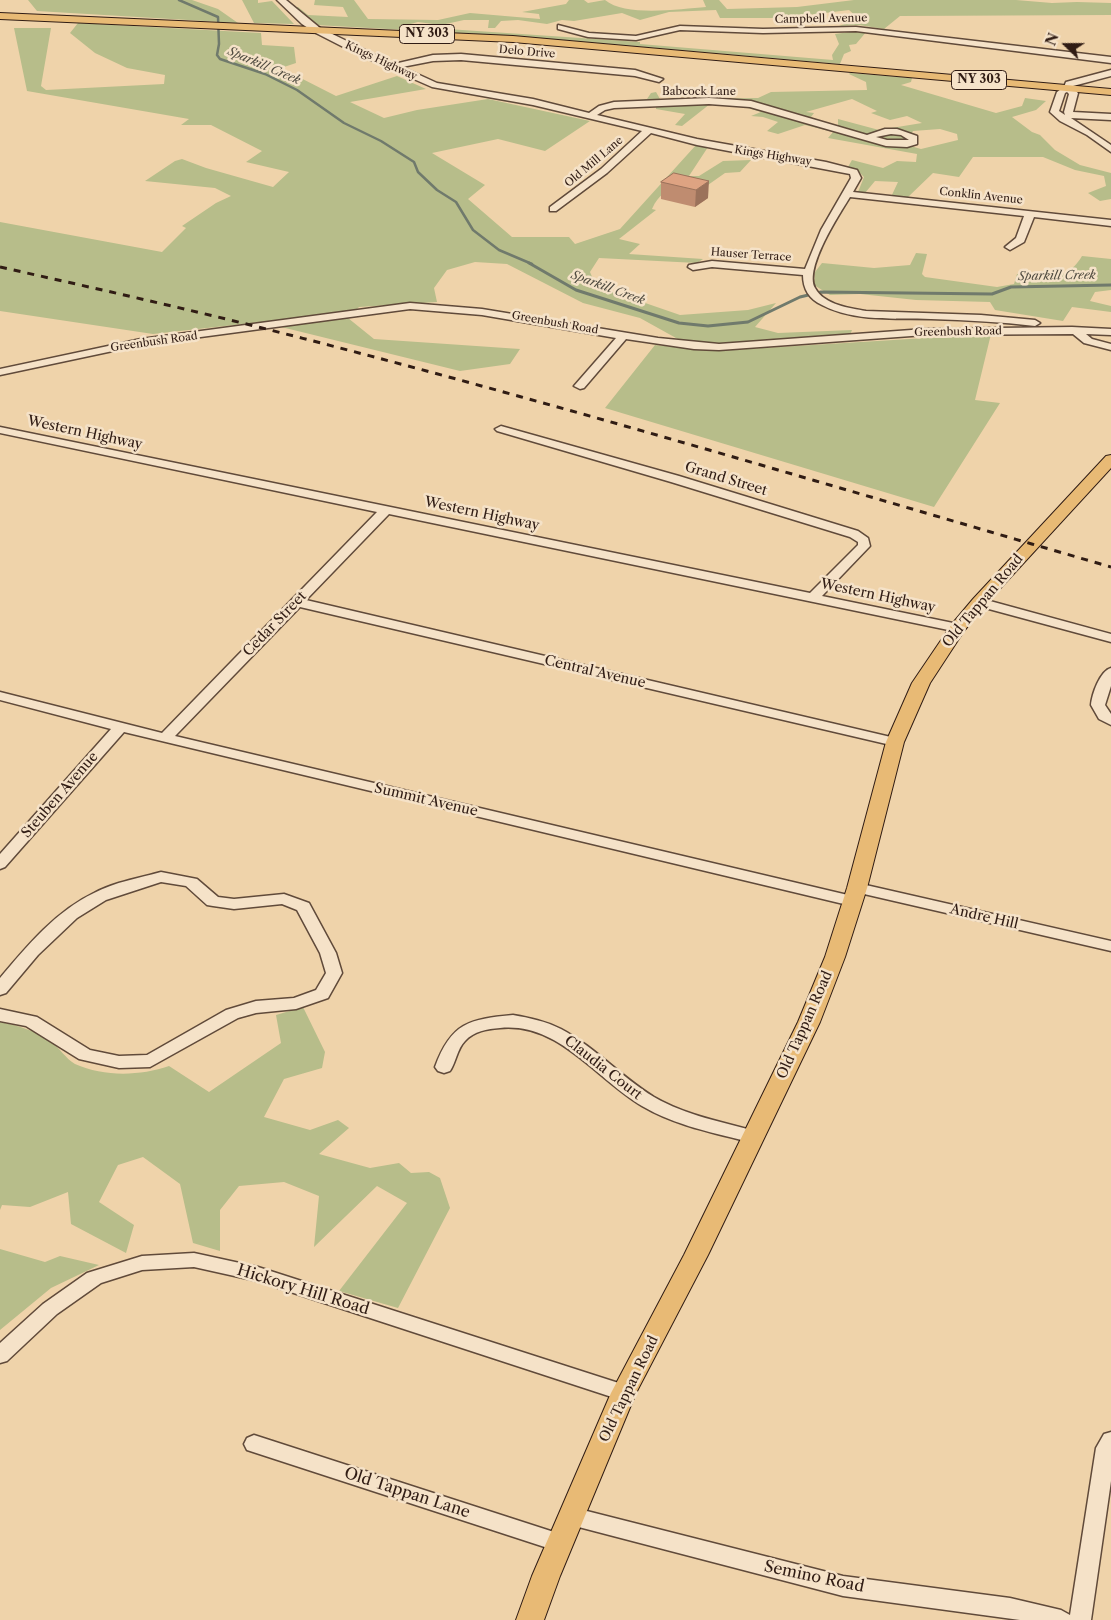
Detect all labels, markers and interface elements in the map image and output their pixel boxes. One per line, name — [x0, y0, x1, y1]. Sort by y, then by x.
street label: Campbell Avenue — [775, 12, 867, 26]
north arrow — [1041, 20, 1091, 70]
road number: NY 303 — [400, 24, 454, 44]
text: N — [1041, 30, 1063, 48]
street label: Kings Highway — [343, 39, 419, 83]
street label: Delo Drive — [498, 43, 556, 61]
water label: Sparkill Creek — [226, 44, 302, 88]
road number: NY 303 — [952, 70, 1006, 90]
street label: Babcock Lane — [662, 85, 736, 99]
street label: Old Mill Lane — [562, 134, 626, 190]
street label: Kings Highway — [733, 143, 813, 169]
street label: Conklin Avenue — [939, 185, 1023, 207]
street label: Hauser Terrace — [710, 246, 792, 264]
water label: Sparkill Creek — [569, 268, 647, 308]
water label: Sparkill Creek — [1018, 268, 1096, 284]
street label: Greenbush Road — [511, 309, 599, 337]
street label: Greenbush Road — [914, 325, 1002, 339]
street label: Greenbush Road — [110, 329, 198, 355]
street label: Western Highway — [26, 413, 144, 453]
street label: Grand Street — [683, 459, 769, 499]
street label: Western Highway — [423, 494, 541, 534]
street label: Old Tappan Road — [939, 551, 1027, 651]
street label: Western Highway — [819, 576, 937, 616]
street label: Cedar Street — [240, 588, 310, 660]
street label: Central Avenue — [543, 652, 647, 692]
street label: Steuben Avenue — [18, 749, 102, 841]
street label: Summit Avenue — [373, 780, 479, 820]
street label: Andre Hill — [948, 901, 1020, 933]
street label: Old Tappan Road — [774, 968, 836, 1082]
street label: Claudia Court — [561, 1033, 645, 1103]
street label: Hickory Hill Road — [235, 1261, 371, 1319]
street label: Old Tappan Road — [596, 1333, 662, 1445]
street label: Old Tappan Lane — [342, 1464, 472, 1522]
street label: Semino Road — [762, 1557, 866, 1597]

